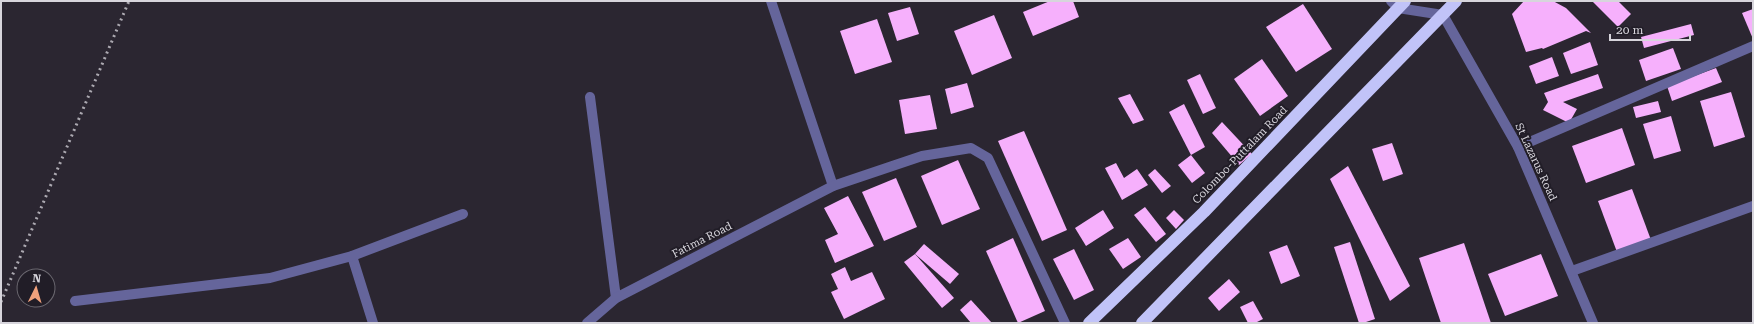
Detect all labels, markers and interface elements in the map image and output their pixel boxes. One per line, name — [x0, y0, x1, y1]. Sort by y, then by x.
scale bar — [1610, 16, 1690, 42]
text: 20 m — [1616, 23, 1643, 37]
street label: Colombo-Puttalam Road — [1190, 103, 1290, 207]
street label: St Lazarus Road — [1512, 121, 1560, 203]
street label: Fatima Road — [670, 219, 734, 261]
north arrow — [16, 268, 56, 308]
text: N — [32, 272, 42, 285]

